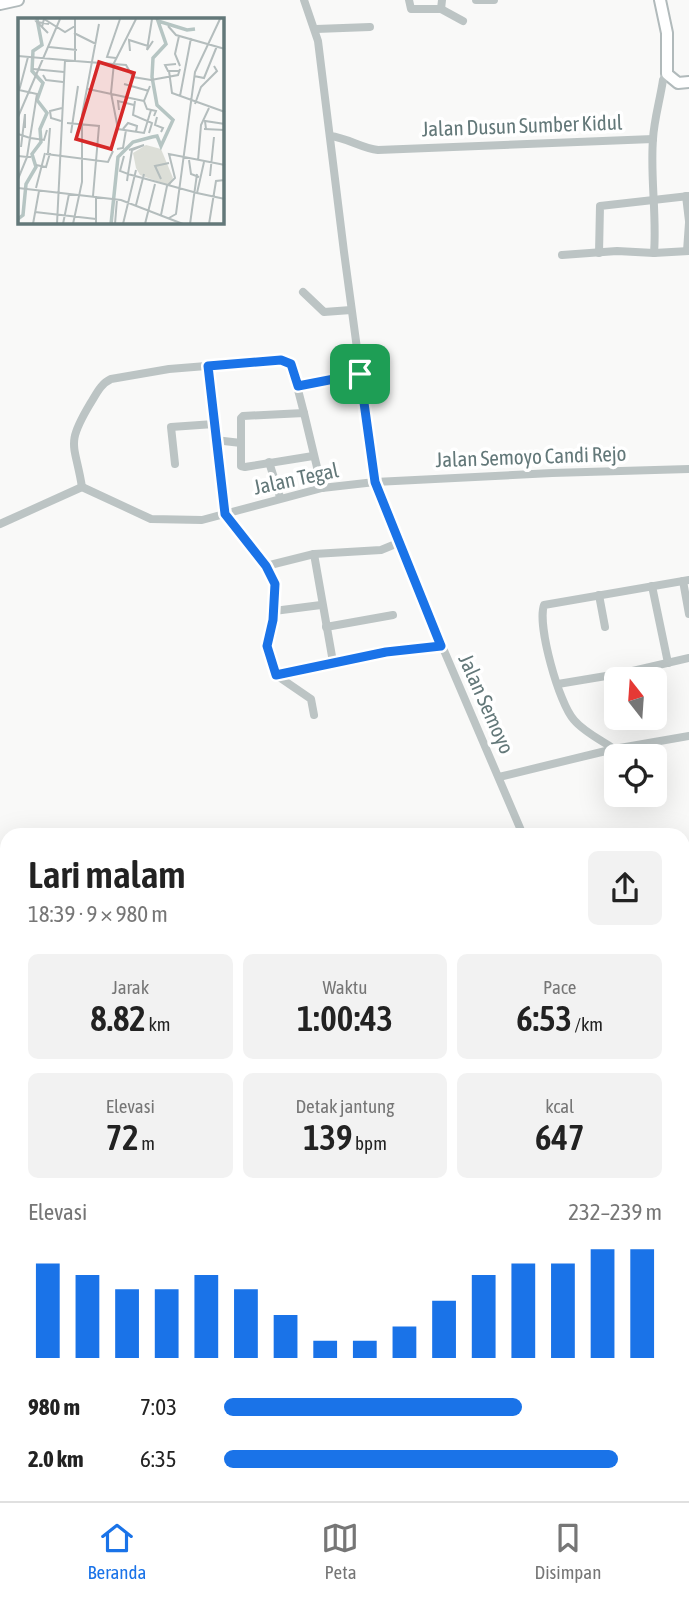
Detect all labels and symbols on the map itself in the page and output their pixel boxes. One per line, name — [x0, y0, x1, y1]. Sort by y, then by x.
inset map — [18, 18, 224, 224]
street label: Jalan Dusun Sumber Kidul — [421, 109, 623, 140]
pin — [330, 344, 390, 404]
street label: Jalan Semoyo Candi Rejo — [435, 441, 627, 471]
street label: Jalan Tegal — [251, 457, 341, 499]
street label: Jalan Semoyo — [454, 650, 519, 757]
north arrow — [604, 667, 667, 730]

